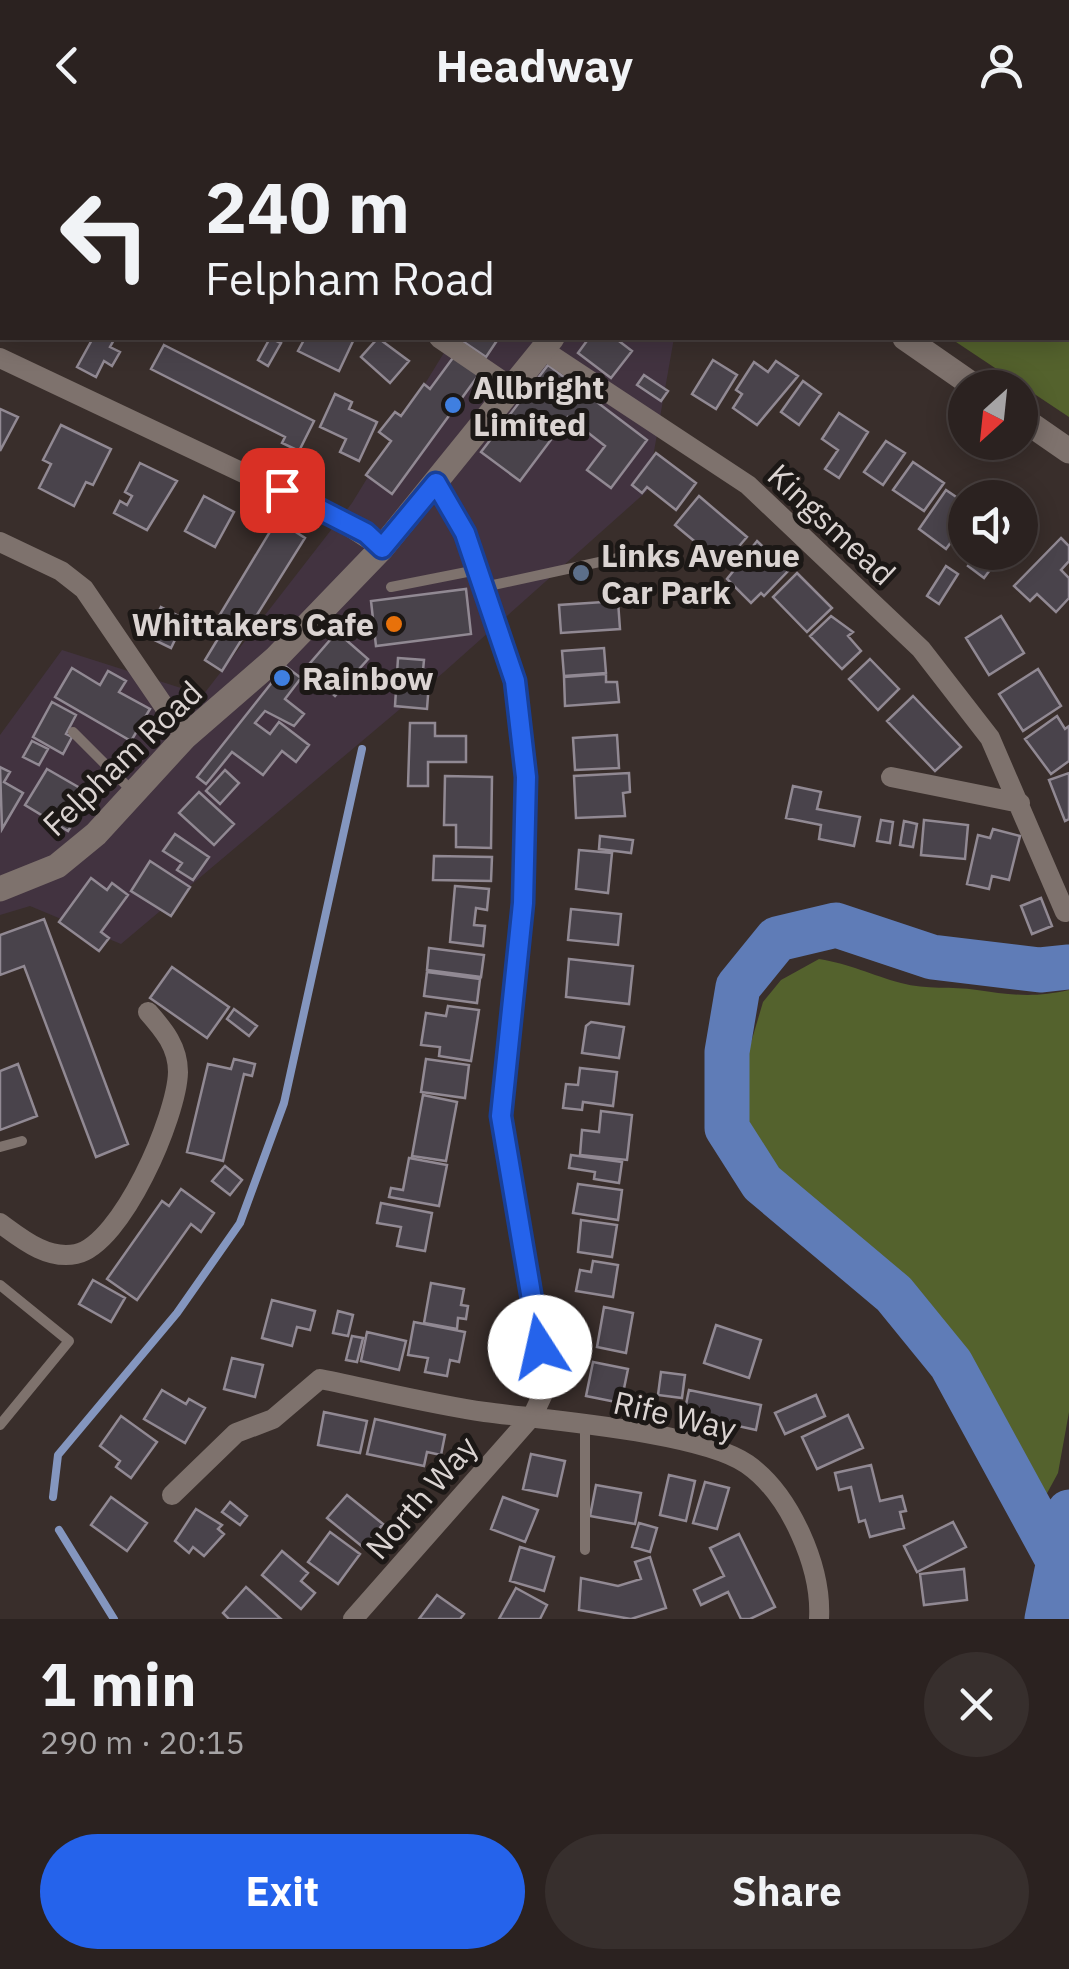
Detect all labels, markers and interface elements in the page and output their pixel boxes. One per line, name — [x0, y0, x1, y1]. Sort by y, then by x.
text: Headway — [436, 36, 633, 94]
icon: back — [40, 38, 95, 93]
icon: person — [974, 38, 1029, 93]
text: 240 m — [205, 161, 410, 252]
icon: left — [40, 170, 170, 300]
text: Felpham Road — [205, 249, 495, 307]
place label: Allbright Limited — [473, 366, 605, 445]
north arrow — [948, 370, 1038, 460]
map controls — [948, 370, 1038, 570]
marker: Allbright Limited — [442, 394, 464, 416]
pin — [240, 448, 325, 533]
street label: Kingsmead — [759, 454, 905, 594]
icon: arrive — [255, 463, 310, 518]
button: sound — [948, 480, 1038, 570]
place label: Links Avenue Car Park — [601, 534, 800, 613]
marker: Links Avenue Car Park — [570, 562, 592, 584]
place label: Whittakers Cafe — [131, 603, 374, 645]
marker: Whittakers Cafe — [383, 613, 405, 635]
place label: Rainbow — [302, 657, 434, 699]
marker: Rainbow — [271, 667, 293, 689]
street label: Felpham Road — [33, 671, 211, 845]
position arrow — [488, 1295, 592, 1399]
street label: Rife Way — [609, 1380, 741, 1450]
street label: North Way — [356, 1426, 486, 1568]
text: 1 min — [40, 1644, 197, 1723]
button: close — [924, 1652, 1029, 1757]
text: 290 m · 20:15 — [40, 1721, 245, 1763]
button: Exit — [40, 1834, 525, 1949]
button: Share — [545, 1834, 1029, 1949]

